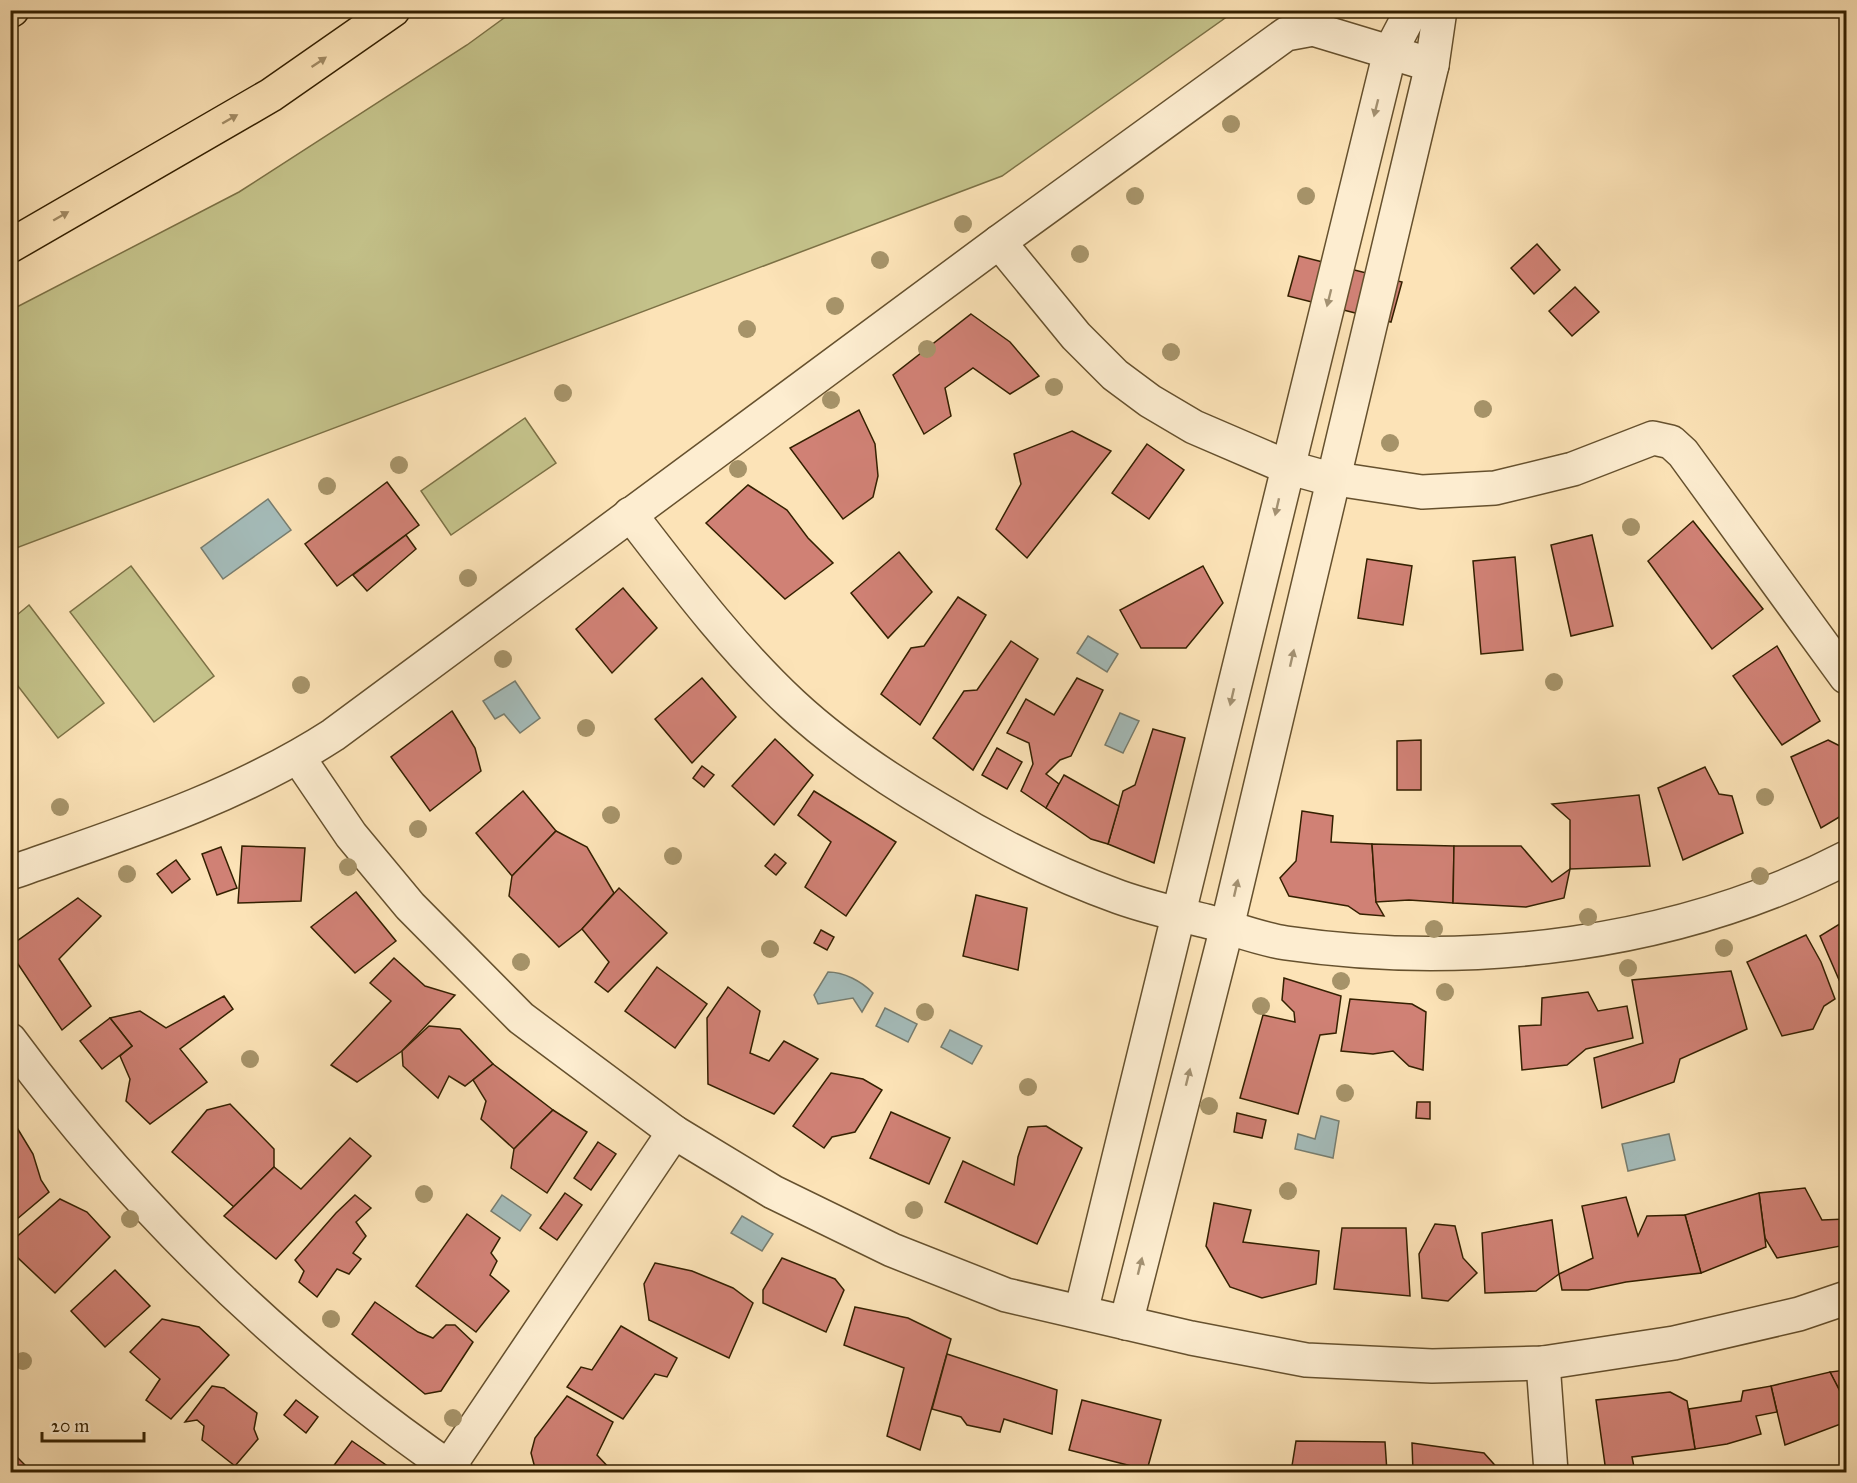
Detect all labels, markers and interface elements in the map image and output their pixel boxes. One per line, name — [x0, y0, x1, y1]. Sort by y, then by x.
one-way arrow — [311, 57, 328, 68]
one-way arrow — [1371, 99, 1381, 118]
one-way arrow — [222, 113, 238, 124]
one-way arrow — [53, 211, 69, 222]
one-way arrow — [1323, 289, 1333, 307]
one-way arrow — [1272, 498, 1282, 517]
one-way arrow — [1287, 648, 1297, 667]
one-way arrow — [1227, 688, 1237, 706]
one-way arrow — [1232, 879, 1242, 897]
one-way arrow — [1184, 1068, 1194, 1086]
one-way arrow — [1136, 1257, 1145, 1275]
scale bar — [42, 1405, 144, 1443]
text: 20 m — [51, 1415, 89, 1437]

